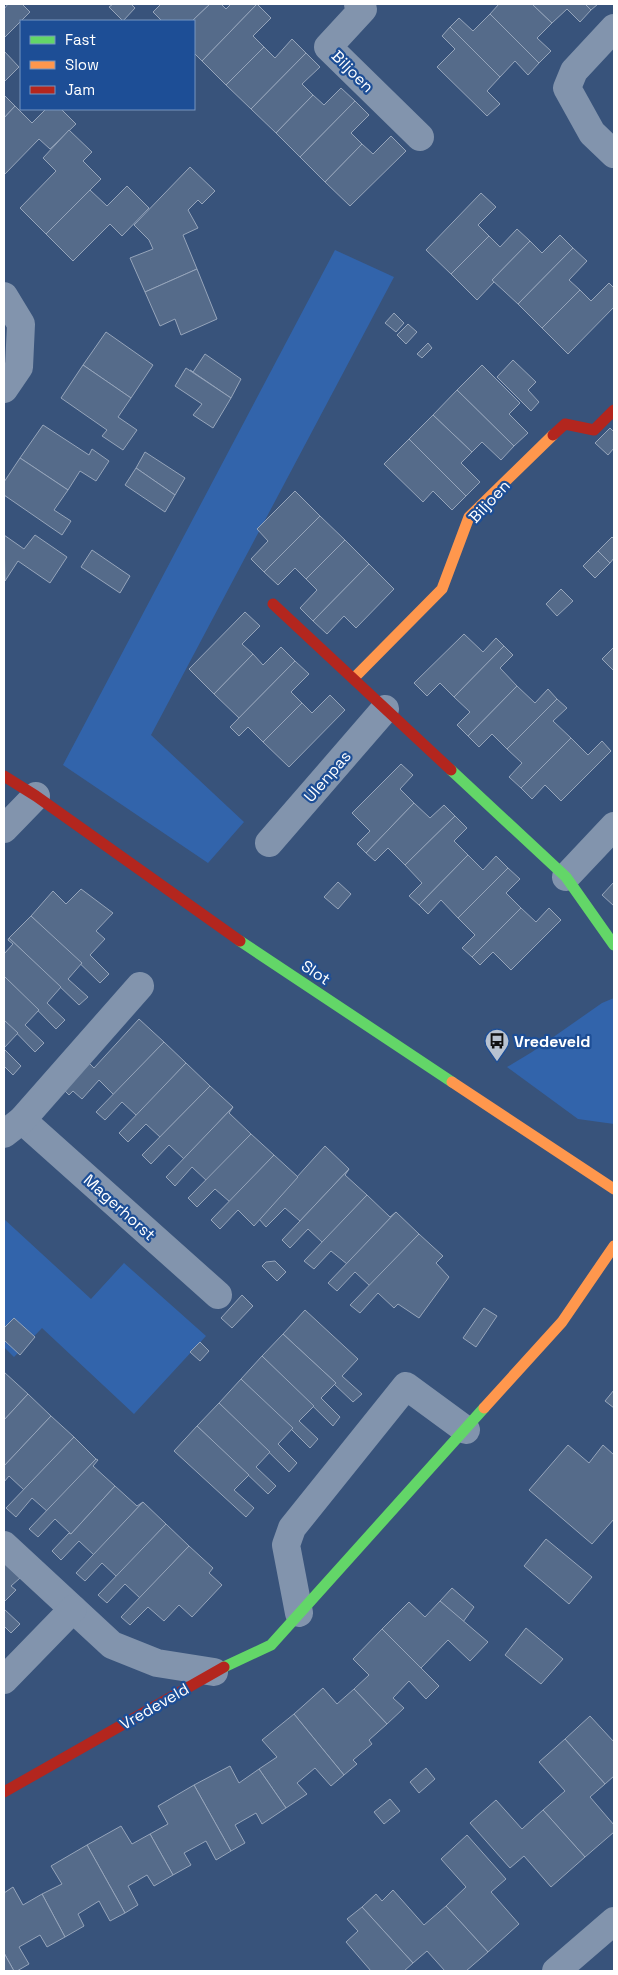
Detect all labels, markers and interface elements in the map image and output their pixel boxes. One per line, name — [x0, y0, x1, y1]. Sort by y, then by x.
legend — [20, 20, 195, 110]
text: Fast — [65, 30, 96, 49]
street label: Biljoen — [327, 46, 378, 97]
text: Slow — [65, 55, 99, 74]
text: Jam — [65, 80, 95, 99]
street label: Biljoen — [464, 475, 515, 527]
street label: Ulenpas — [299, 746, 356, 807]
street label: Slot — [297, 955, 334, 990]
bus stop icon: Vredeveld — [484, 1028, 510, 1062]
place label: Vredeveld — [514, 1031, 591, 1052]
street label: Magerhorst — [79, 1170, 160, 1245]
street label: Vredeveld — [116, 1678, 193, 1735]

